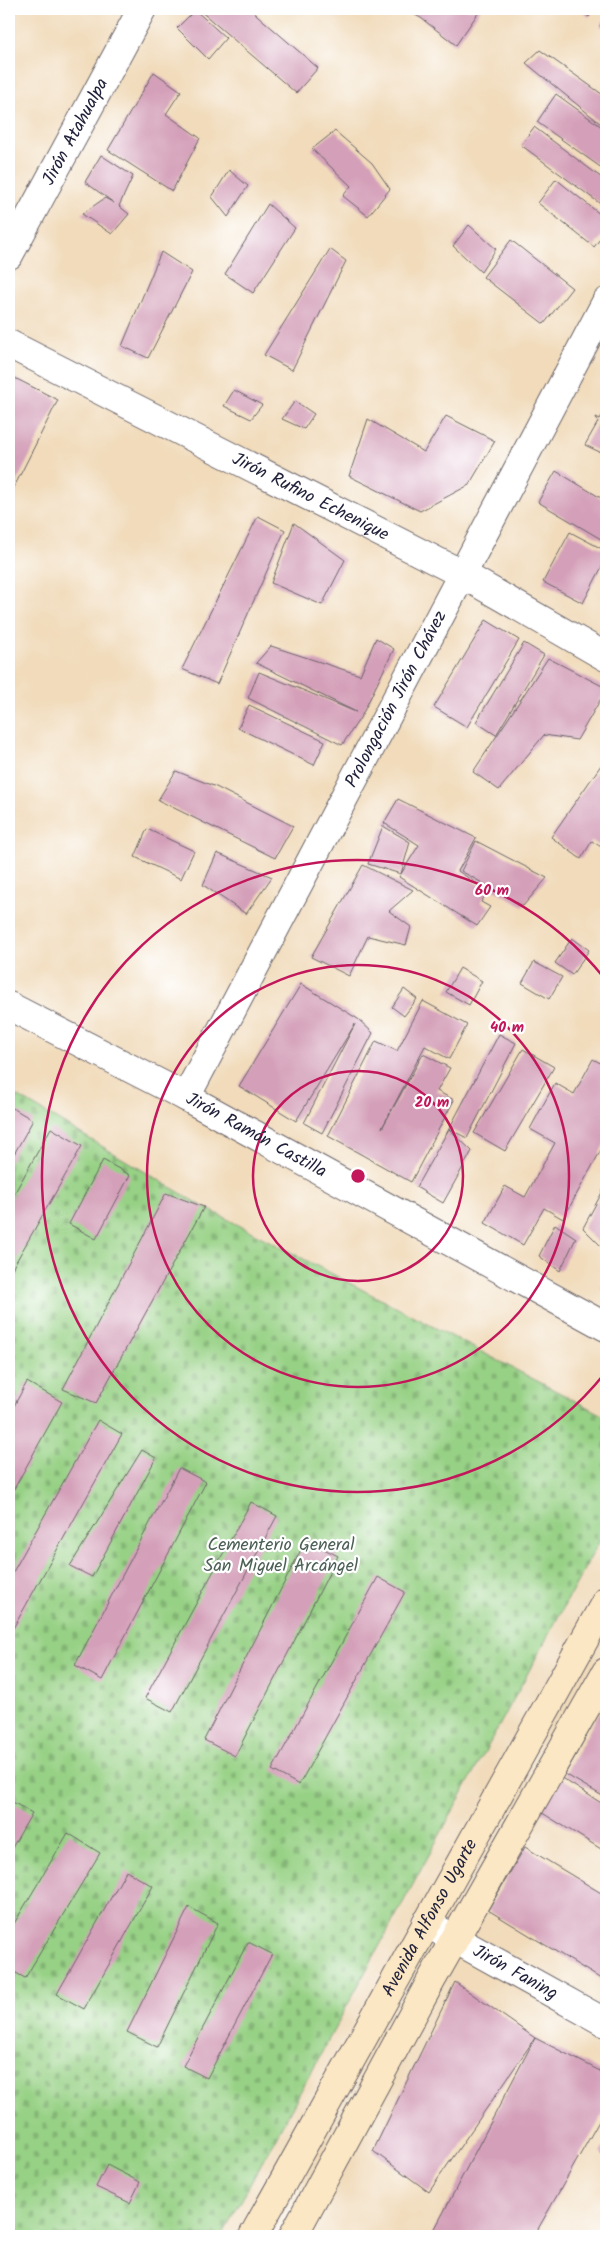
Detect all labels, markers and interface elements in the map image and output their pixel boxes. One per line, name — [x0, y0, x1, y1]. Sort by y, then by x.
street label: Jirón Atahualpa — [35, 73, 116, 191]
street label: Jirón Rufino Echenique — [227, 445, 394, 549]
street label: Prolongación Jirón Chávez — [337, 605, 455, 793]
text: 60 m — [475, 879, 509, 903]
text: 40 m — [490, 1016, 524, 1040]
street label: Jirón Ramón Castilla — [180, 1085, 332, 1186]
text: 20 m — [415, 1091, 449, 1115]
centre of rings — [349, 1167, 367, 1185]
park label: Cementerio General San Miguel Arcángel — [204, 1531, 359, 1581]
street label: Avenida Alfonso Ugarte — [374, 1833, 486, 2002]
street label: Jirón Faning — [467, 1937, 563, 2008]

